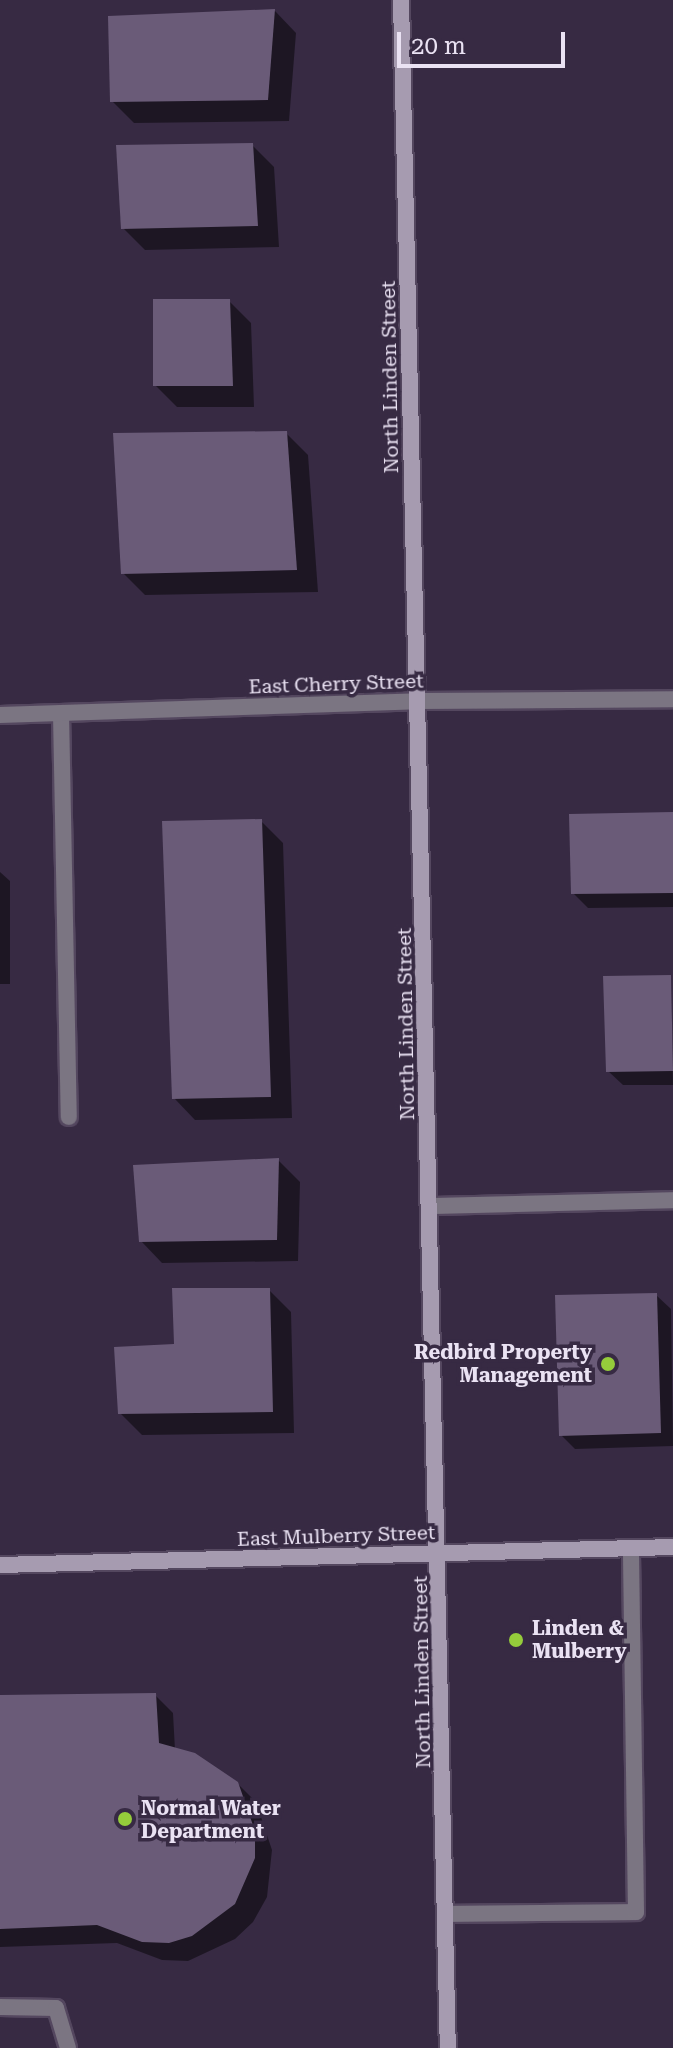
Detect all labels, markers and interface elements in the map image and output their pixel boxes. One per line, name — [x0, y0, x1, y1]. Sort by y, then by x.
scale bar — [401, 16, 569, 66]
text: 20 m — [411, 32, 466, 60]
street label: North Linden Street — [376, 280, 404, 474]
street label: East Cherry Street — [248, 669, 424, 699]
street label: North Linden Street — [392, 927, 420, 1121]
place label: Redbird Property Management — [414, 1340, 592, 1387]
marker: Redbird Property Management — [599, 1355, 617, 1373]
street label: East Mulberry Street — [236, 1521, 436, 1551]
street label: North Linden Street — [408, 1575, 436, 1769]
place label: Linden & Mulberry — [532, 1616, 626, 1663]
marker: Linden & Mulberry — [507, 1631, 525, 1649]
place label: Normal Water Department — [141, 1796, 281, 1843]
marker: Normal Water Department — [116, 1810, 134, 1828]

